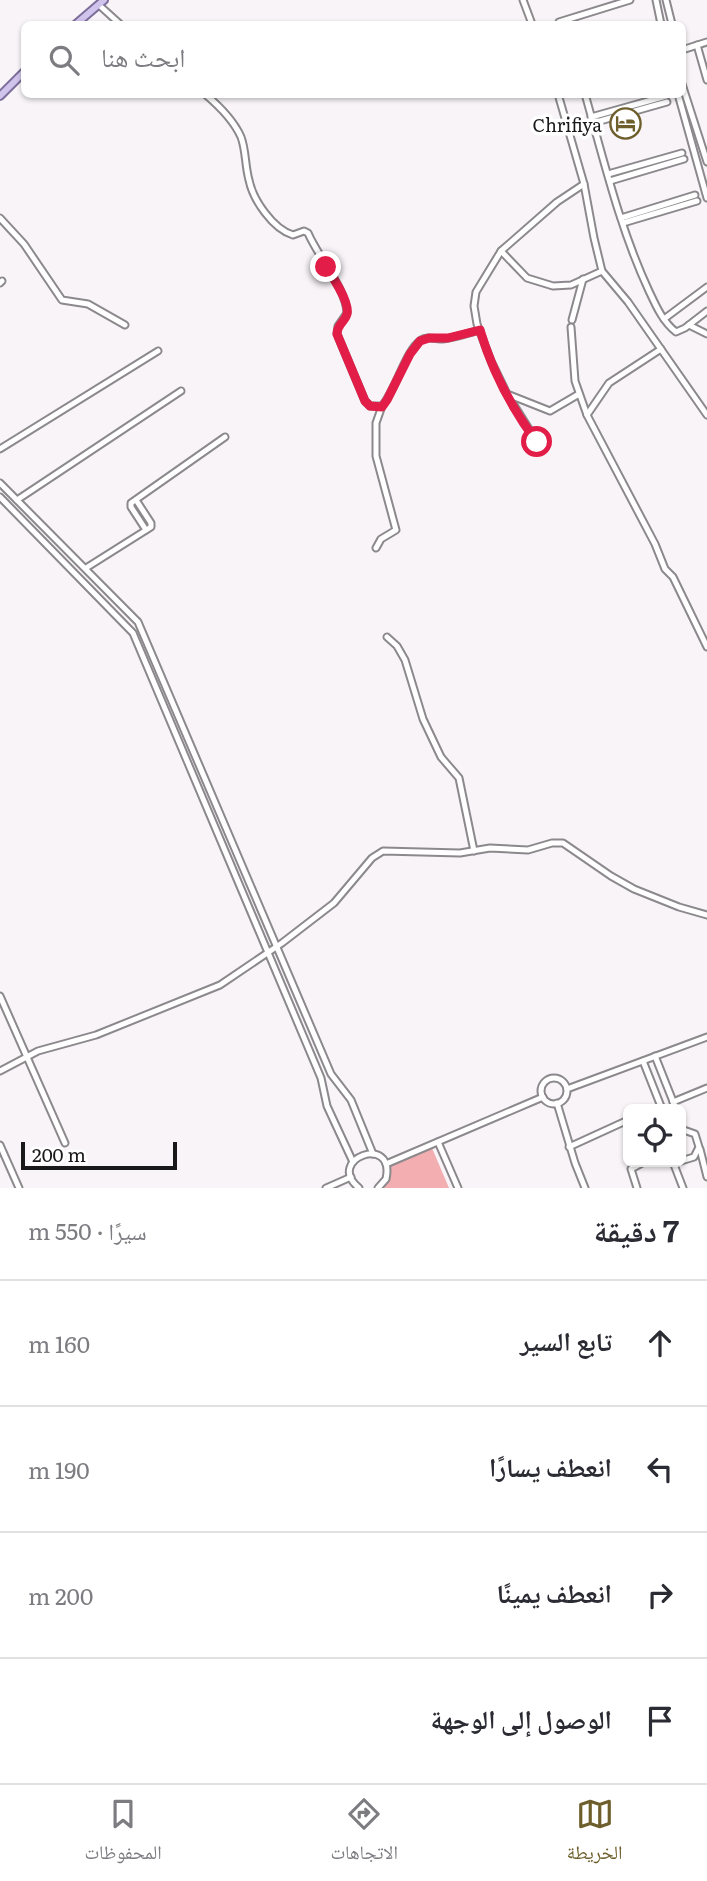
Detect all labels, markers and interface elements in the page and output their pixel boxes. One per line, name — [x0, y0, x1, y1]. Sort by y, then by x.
search box — [21, 21, 686, 98]
text: ابحث هنا — [101, 36, 185, 75]
icon: search — [45, 41, 83, 79]
hotel icon: Chrifiya — [608, 107, 642, 141]
place label: Chrifiya — [533, 111, 602, 138]
route end — [310, 251, 341, 282]
route start — [521, 426, 552, 457]
map controls — [623, 1104, 686, 1167]
button: locate — [623, 1104, 686, 1167]
scale bar — [21, 1139, 177, 1171]
text: 200 m — [32, 1140, 86, 1168]
text: 7 دقيقة — [594, 1207, 679, 1251]
text: سيرًا · 550 m — [28, 1213, 147, 1247]
text: تابع السير — [520, 1320, 612, 1359]
icon: ahead — [641, 1324, 679, 1362]
text: 160 m — [28, 1326, 90, 1360]
text: انعطف يسارًا — [489, 1446, 612, 1485]
icon: left — [641, 1450, 679, 1488]
text: 190 m — [28, 1452, 90, 1486]
text: انعطف يمينًا — [497, 1572, 612, 1611]
icon: right — [641, 1576, 679, 1614]
text: 200 m — [28, 1578, 93, 1612]
text: الوصول إلى الوجهة — [431, 1698, 612, 1737]
icon: arrive — [641, 1702, 679, 1740]
tab: المحفوظات — [84, 1795, 162, 1871]
tab: الاتجاهات — [330, 1795, 398, 1871]
tab: الخريطة — [567, 1795, 623, 1871]

